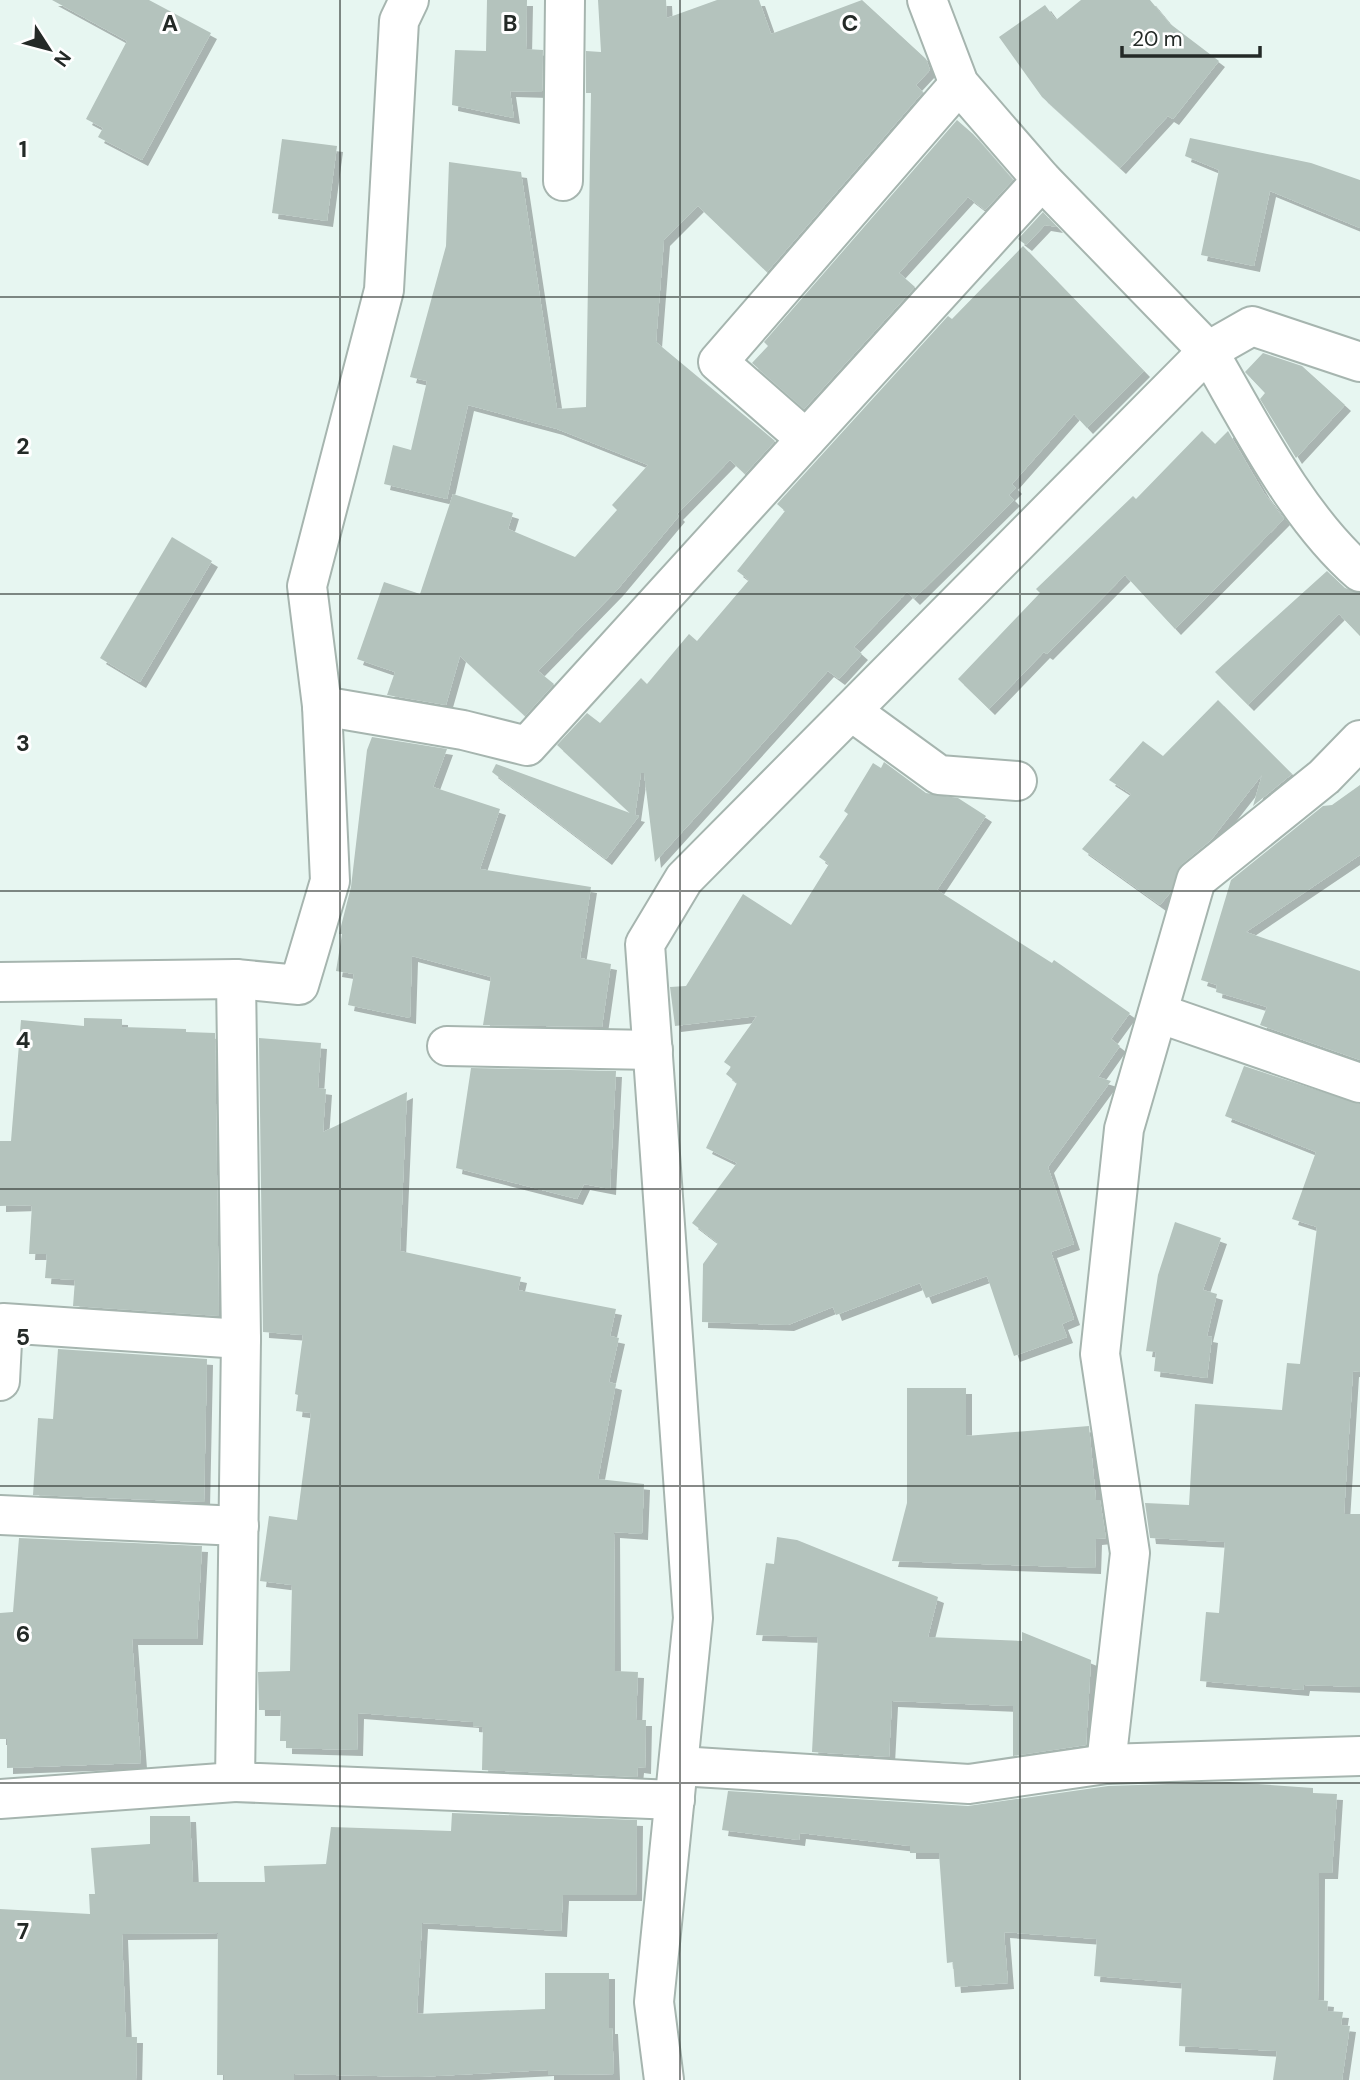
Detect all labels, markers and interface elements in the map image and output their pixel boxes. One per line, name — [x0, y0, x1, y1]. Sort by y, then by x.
text: A — [162, 8, 178, 38]
text: B — [503, 8, 517, 38]
text: C — [842, 8, 858, 38]
north arrow — [14, 14, 84, 84]
scale bar — [1122, 14, 1260, 58]
text: 20 m — [1132, 25, 1183, 53]
text: N — [48, 46, 77, 72]
text: 1 — [19, 134, 27, 164]
text: 2 — [16, 431, 30, 461]
text: 3 — [16, 728, 30, 758]
text: 4 — [16, 1025, 31, 1055]
text: 5 — [16, 1322, 30, 1352]
text: 6 — [16, 1619, 30, 1649]
text: 7 — [17, 1916, 29, 1946]

